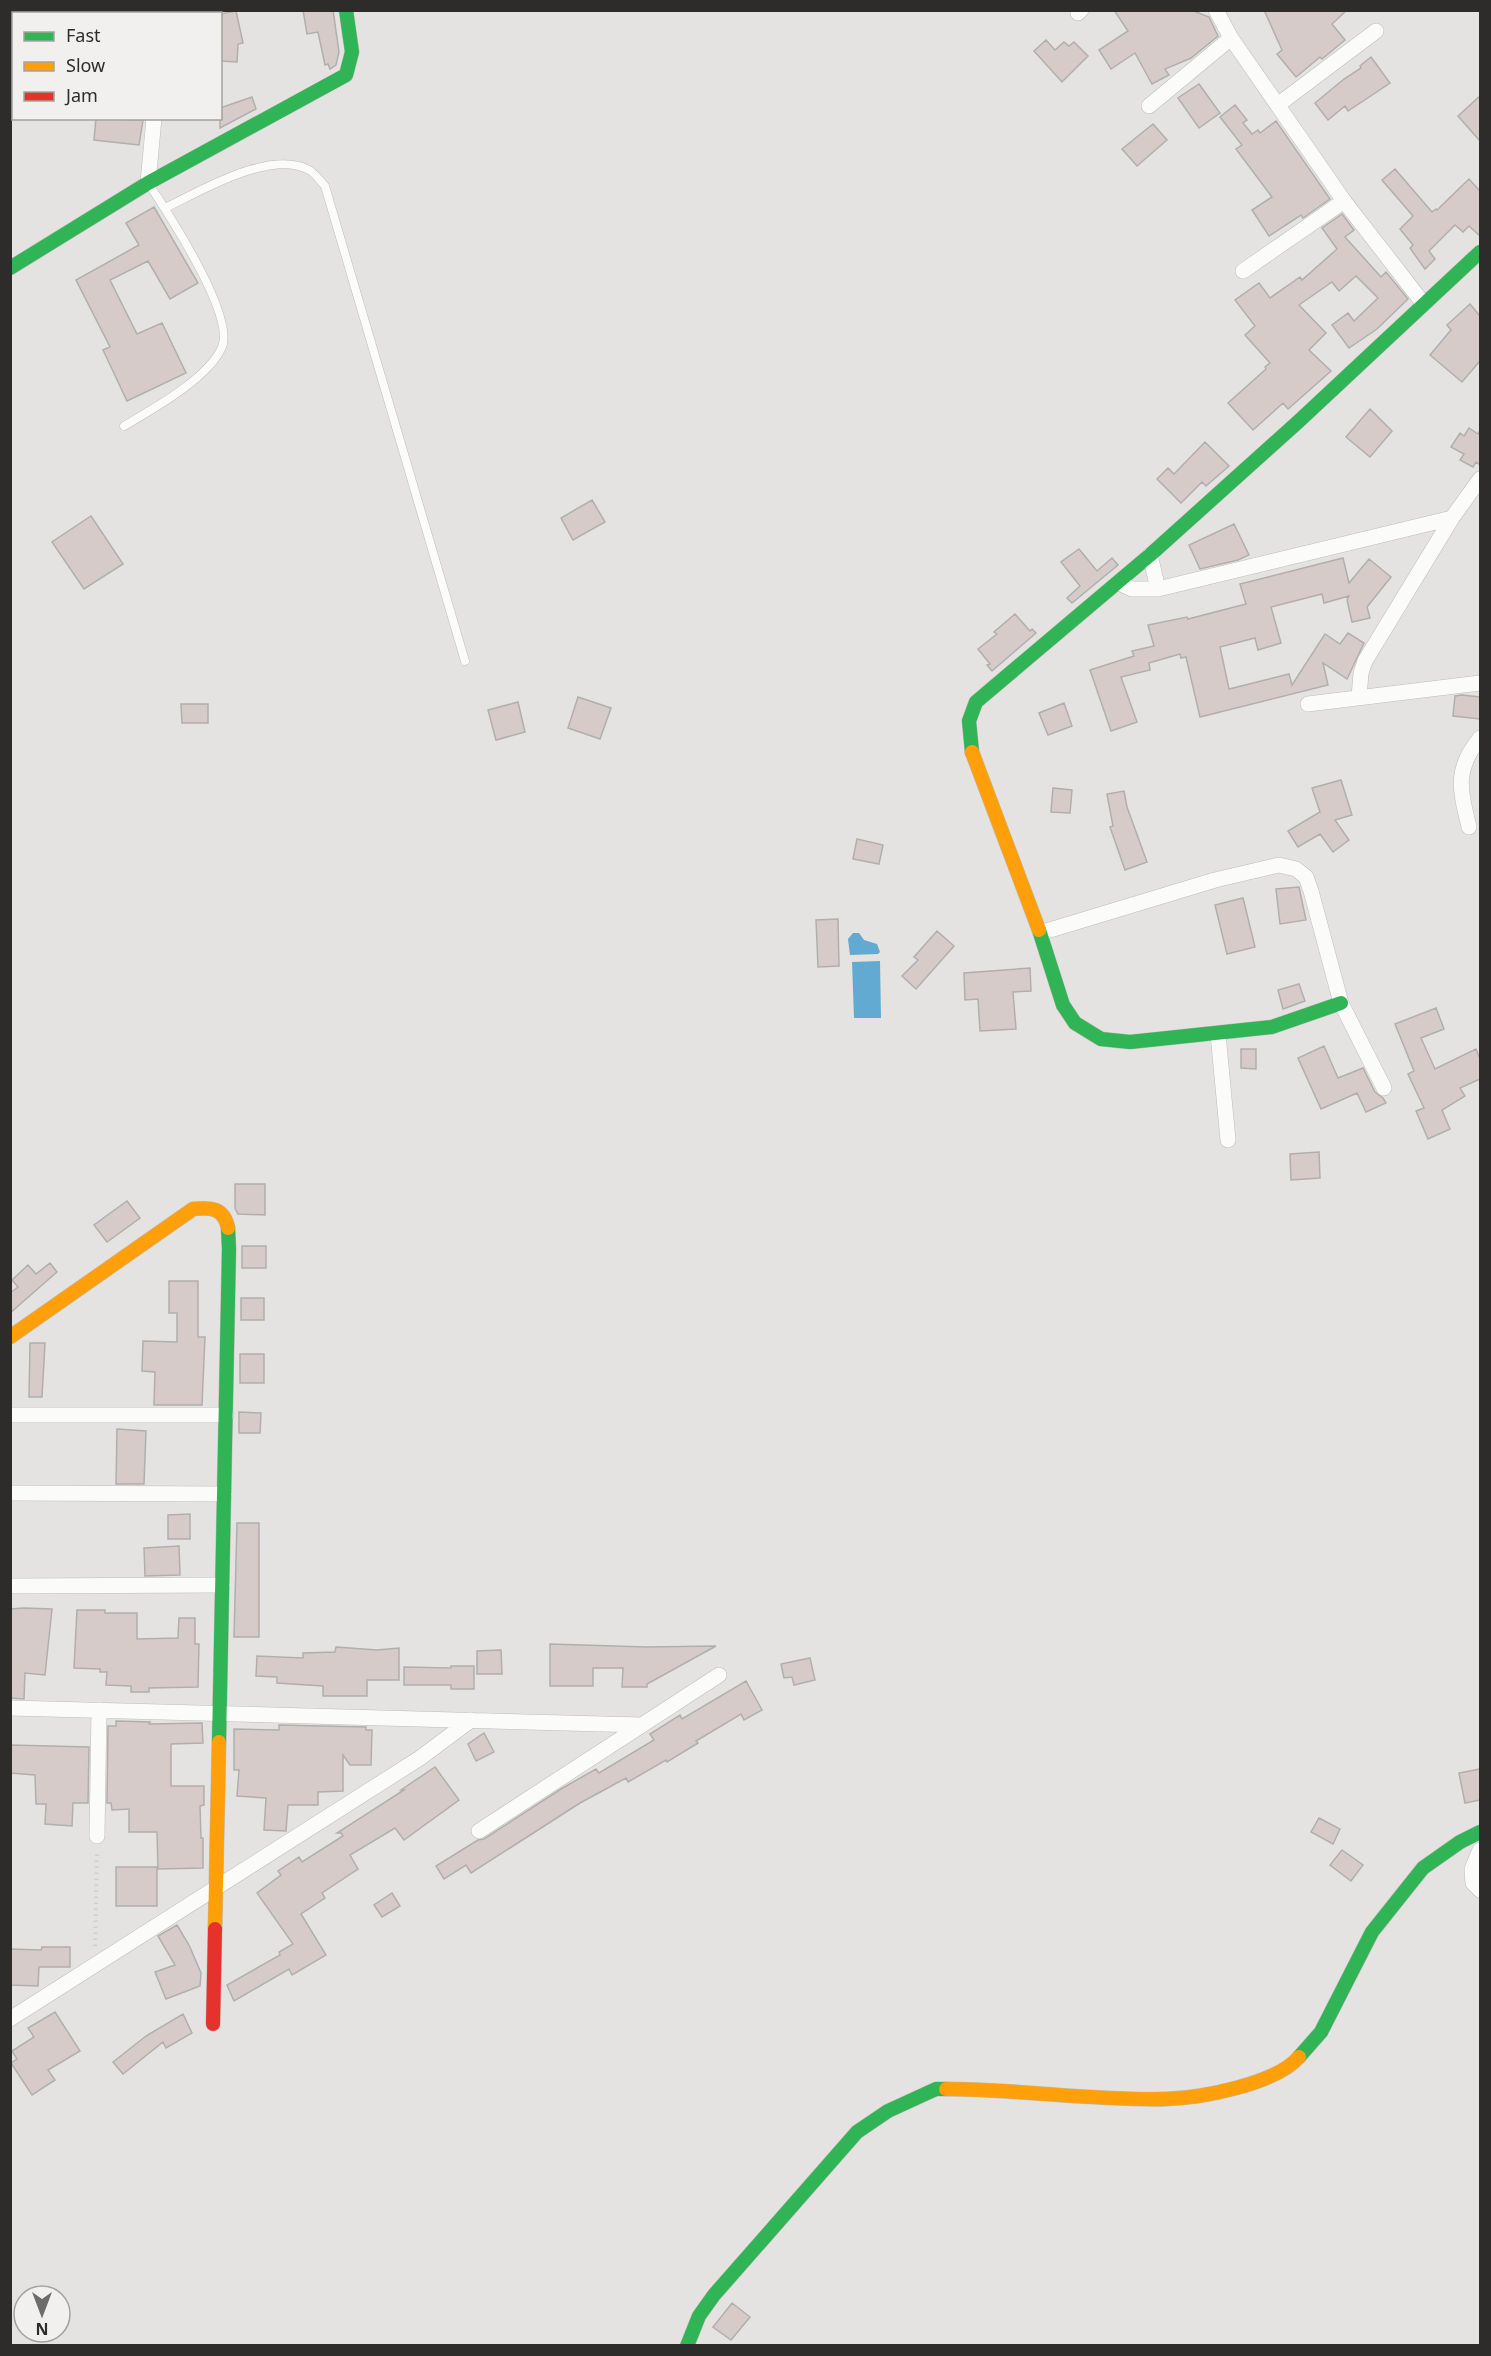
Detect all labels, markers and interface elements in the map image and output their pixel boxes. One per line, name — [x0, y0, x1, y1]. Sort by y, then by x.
legend — [12, 12, 222, 120]
text: Fast — [66, 23, 101, 47]
text: Slow — [66, 53, 105, 77]
text: Jam — [64, 83, 98, 107]
north arrow — [12, 2284, 72, 2344]
text: N — [35, 2318, 49, 2340]

